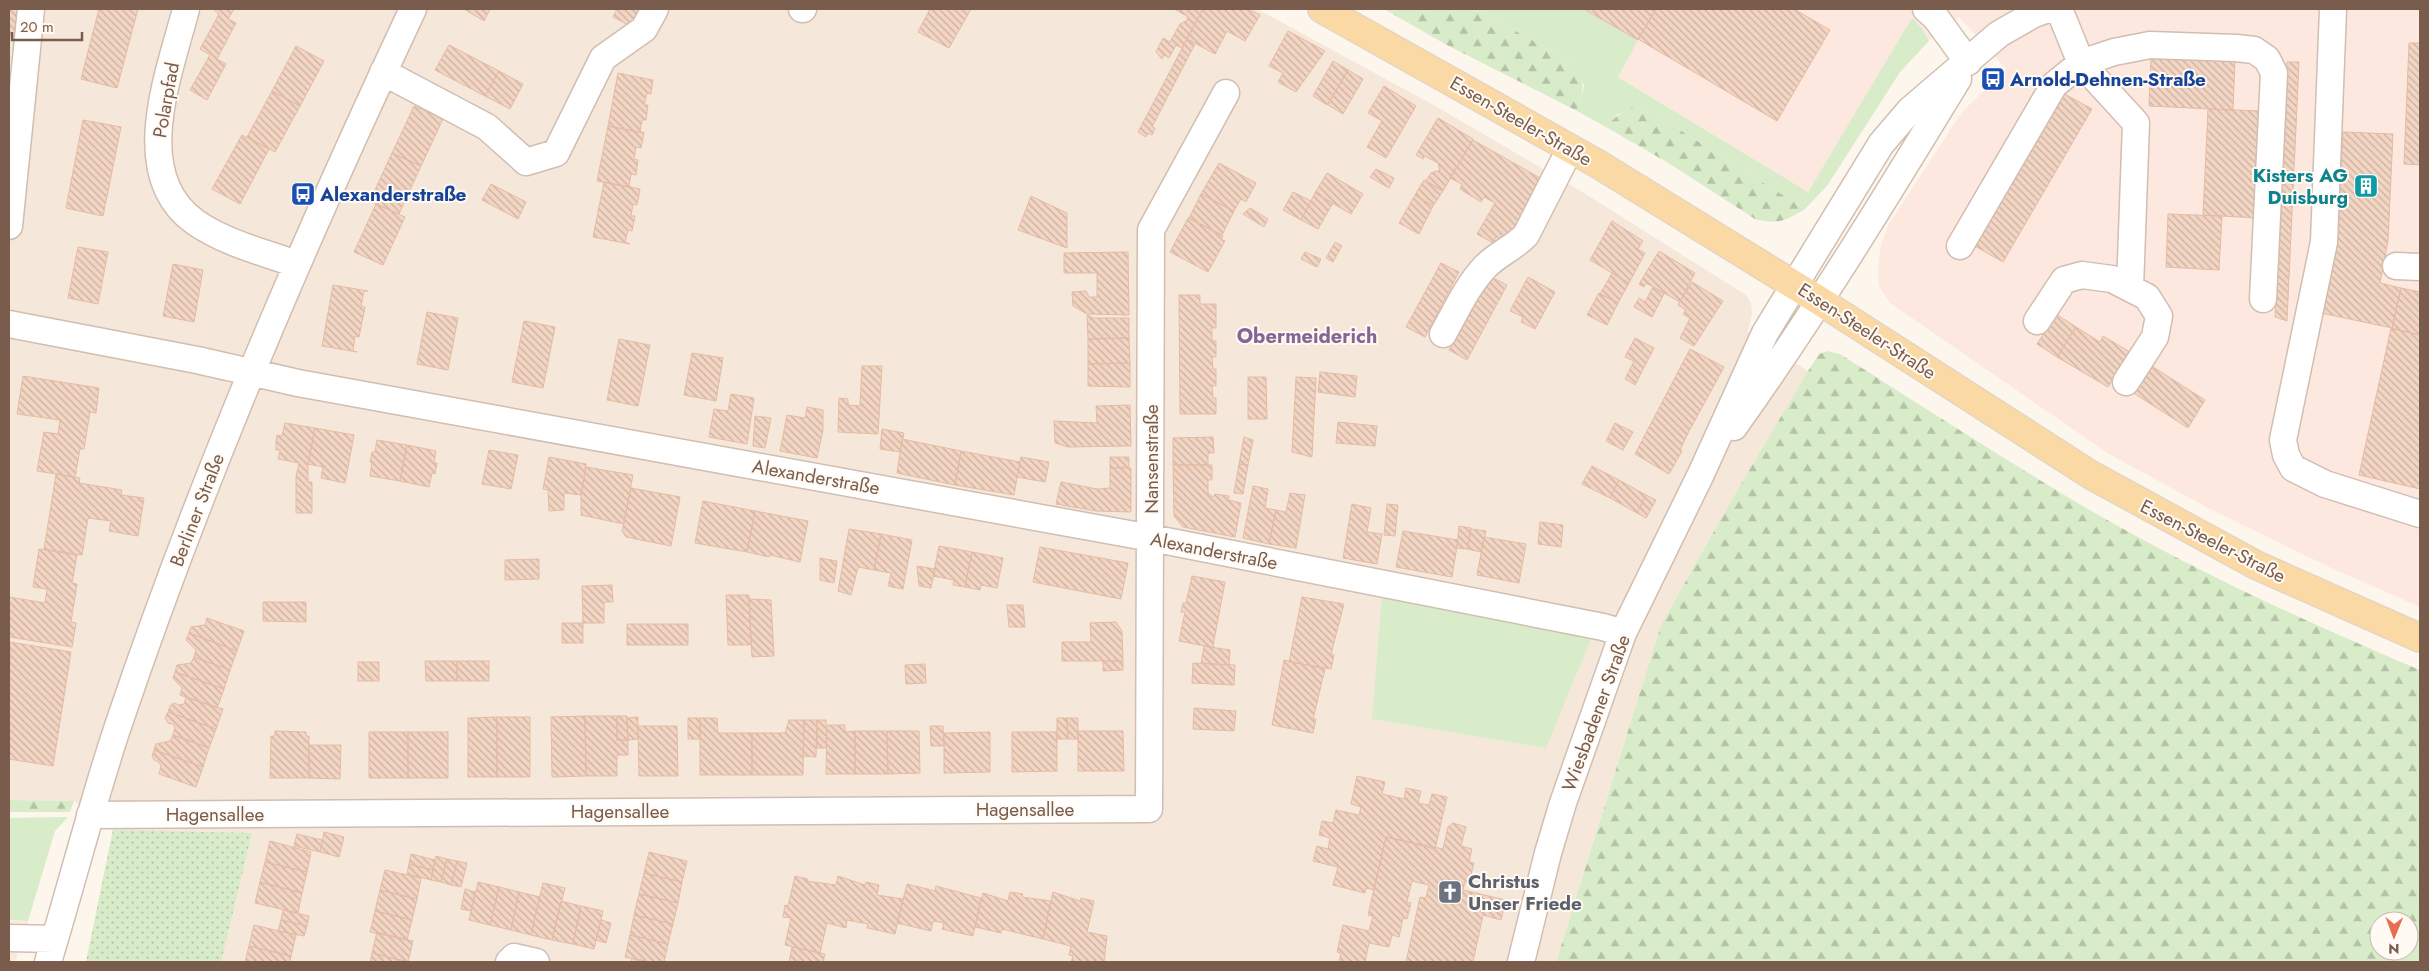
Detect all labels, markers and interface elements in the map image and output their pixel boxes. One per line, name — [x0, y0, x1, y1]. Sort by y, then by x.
scale bar — [12, 10, 82, 42]
text: 20 m — [20, 16, 54, 38]
street label: Polarpfad — [146, 60, 186, 140]
bus stop icon: Arnold-Dehnen-Straße — [1980, 66, 2006, 92]
place label: Arnold-Dehnen-Straße — [2009, 66, 2206, 93]
street label: Essen-Steeler-Straße — [1445, 69, 1597, 173]
place label: Kisters AG Duisburg — [2253, 162, 2348, 211]
building icon: Kisters AG Duisburg — [2353, 173, 2379, 199]
bus stop icon: Alexanderstraße — [290, 181, 316, 207]
place label: Alexanderstraße — [319, 181, 467, 208]
street label: Essen-Steeler-Straße — [1793, 276, 1942, 386]
district label: Obermeiderich — [1237, 322, 1377, 351]
street label: Nansenstraße — [1138, 404, 1165, 514]
street label: Berliner Straße — [163, 449, 231, 571]
street label: Alexanderstraße — [750, 453, 882, 502]
street label: Essen-Steeler-Straße — [2136, 493, 2291, 589]
street label: Alexanderstraße — [1148, 525, 1280, 577]
street label: Wiesbadener Straße — [1555, 631, 1637, 795]
street label: Hagensallee — [976, 796, 1074, 823]
street label: Hagensallee — [571, 798, 669, 825]
street label: Hagensallee — [166, 801, 264, 828]
place label: Christus Unser Friede — [1468, 868, 1582, 917]
church icon: Christus Unser Friede — [1437, 879, 1463, 905]
north arrow — [2369, 911, 2419, 961]
text: N — [2388, 939, 2400, 959]

